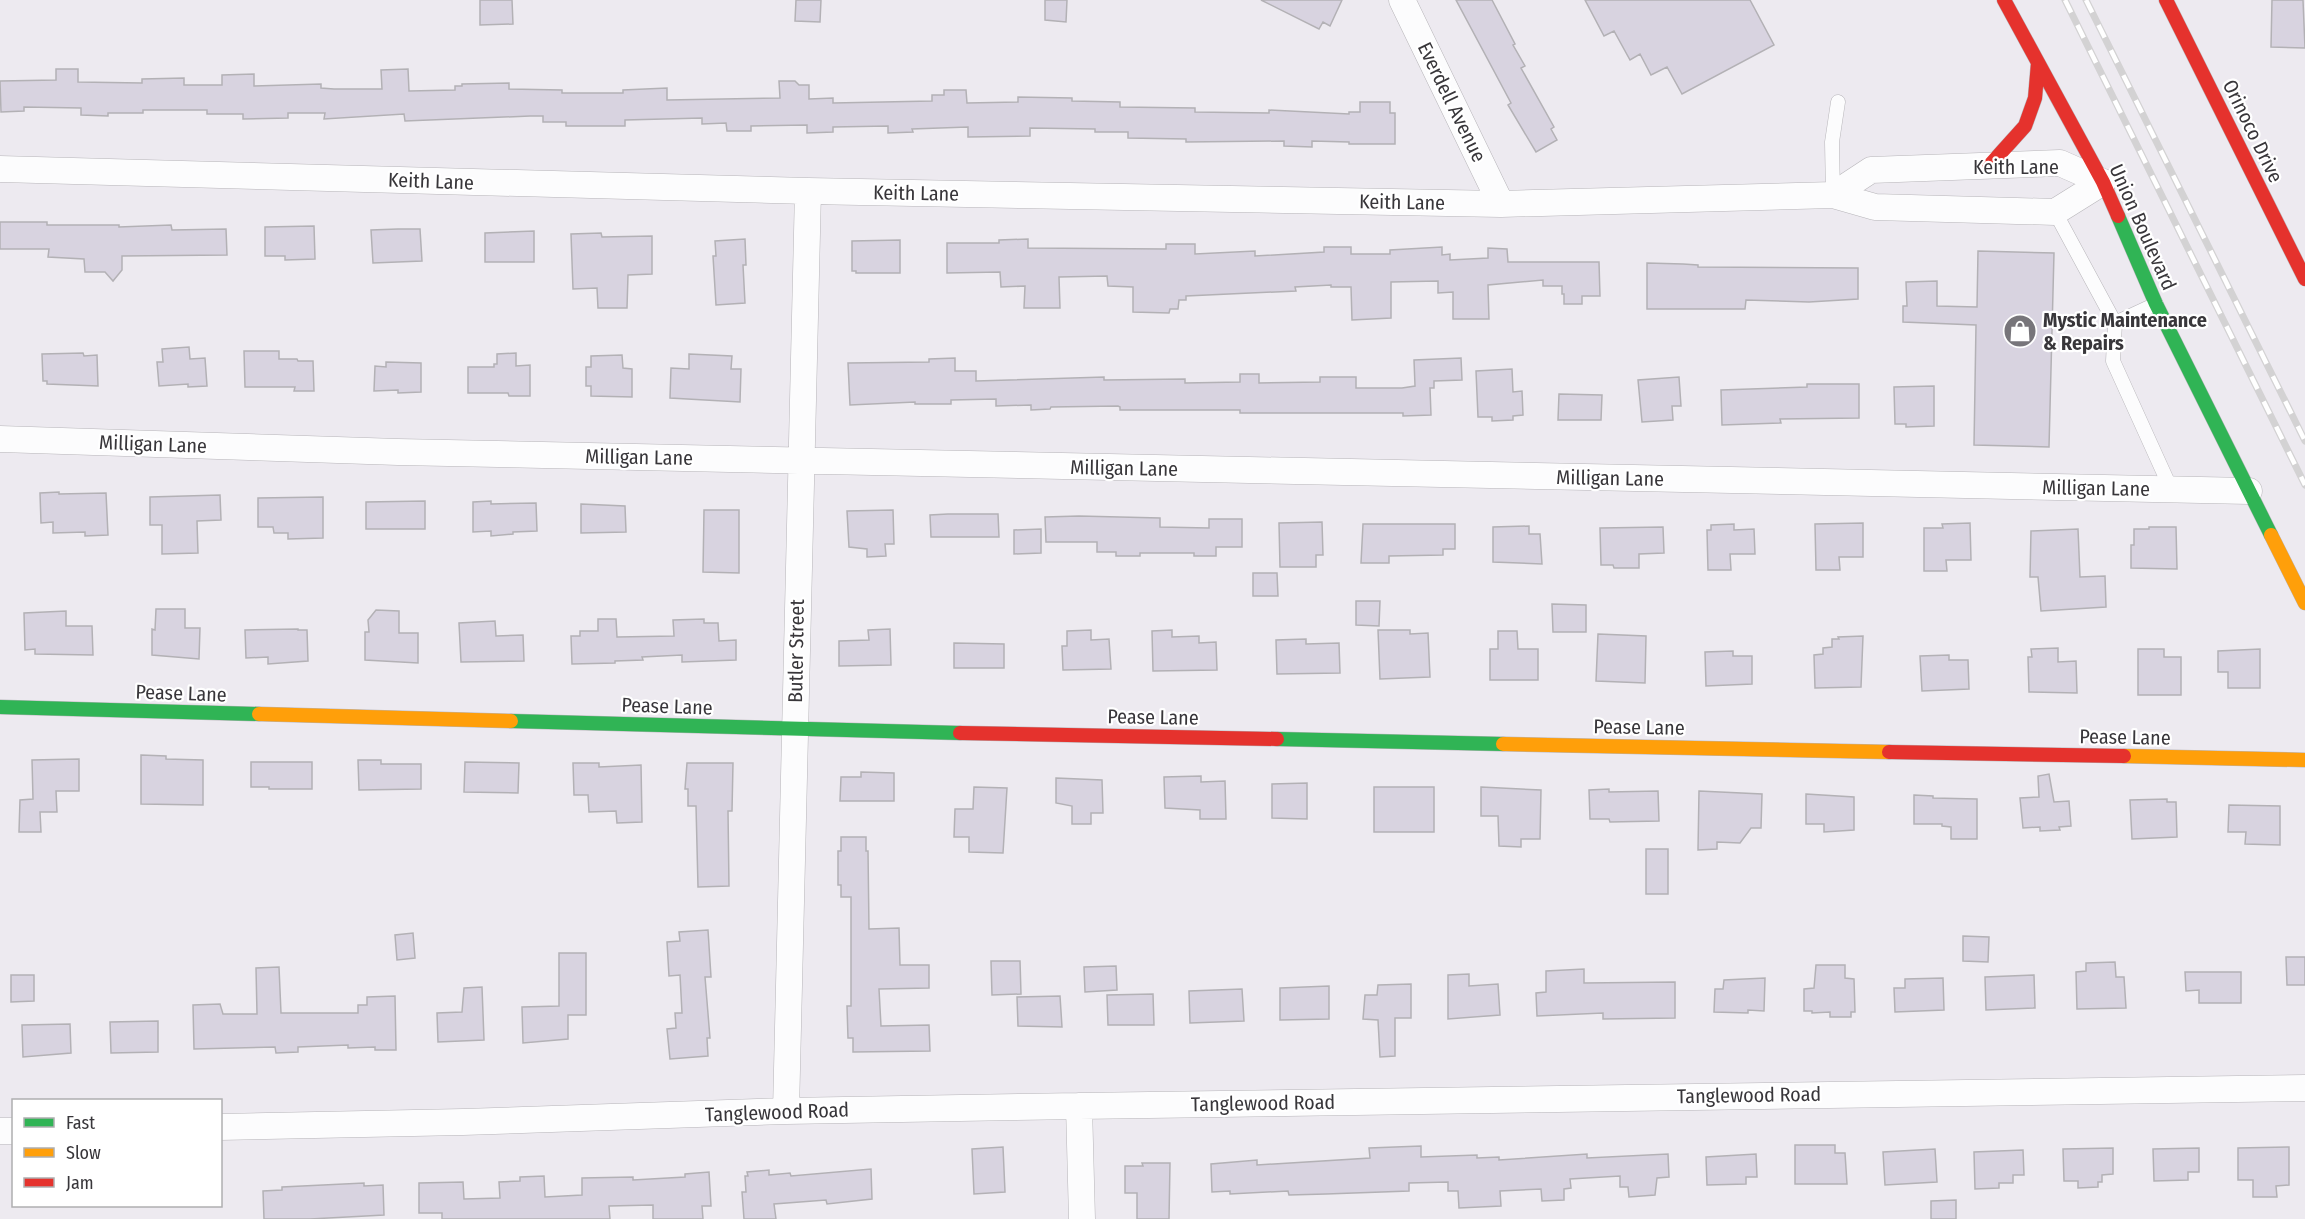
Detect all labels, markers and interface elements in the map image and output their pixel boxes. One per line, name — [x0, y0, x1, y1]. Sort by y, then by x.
street label: Everdell Avenue — [1413, 38, 1491, 166]
street label: Orinoco Drive — [2218, 76, 2288, 186]
street label: Keith Lane — [1973, 155, 2059, 179]
street label: Union Boulevard — [2104, 160, 2182, 294]
street label: Keith Lane — [388, 168, 474, 194]
street label: Keith Lane — [873, 180, 959, 206]
street label: Keith Lane — [1359, 189, 1445, 215]
place label: Mystic Maintenance & Repairs — [2043, 308, 2207, 355]
shop icon: Mystic Maintenance & Repairs — [2002, 313, 2038, 349]
street label: Milligan Lane — [99, 430, 207, 458]
street label: Milligan Lane — [585, 444, 693, 470]
street label: Milligan Lane — [1070, 455, 1178, 481]
street label: Milligan Lane — [1556, 465, 1664, 491]
street label: Milligan Lane — [2042, 475, 2150, 501]
street label: Butler Street — [783, 599, 809, 703]
street label: Pease Lane — [135, 679, 227, 707]
street label: Pease Lane — [621, 692, 713, 720]
street label: Pease Lane — [1107, 704, 1199, 730]
street label: Pease Lane — [1593, 714, 1685, 740]
street label: Pease Lane — [2079, 724, 2171, 750]
street label: Tanglewood Road — [1677, 1082, 1821, 1108]
street label: Tanglewood Road — [1191, 1090, 1335, 1116]
street label: Tanglewood Road — [705, 1097, 849, 1127]
legend — [12, 1099, 222, 1207]
text: Fast — [66, 1112, 95, 1134]
text: Slow — [66, 1142, 101, 1164]
text: Jam — [66, 1172, 94, 1194]

